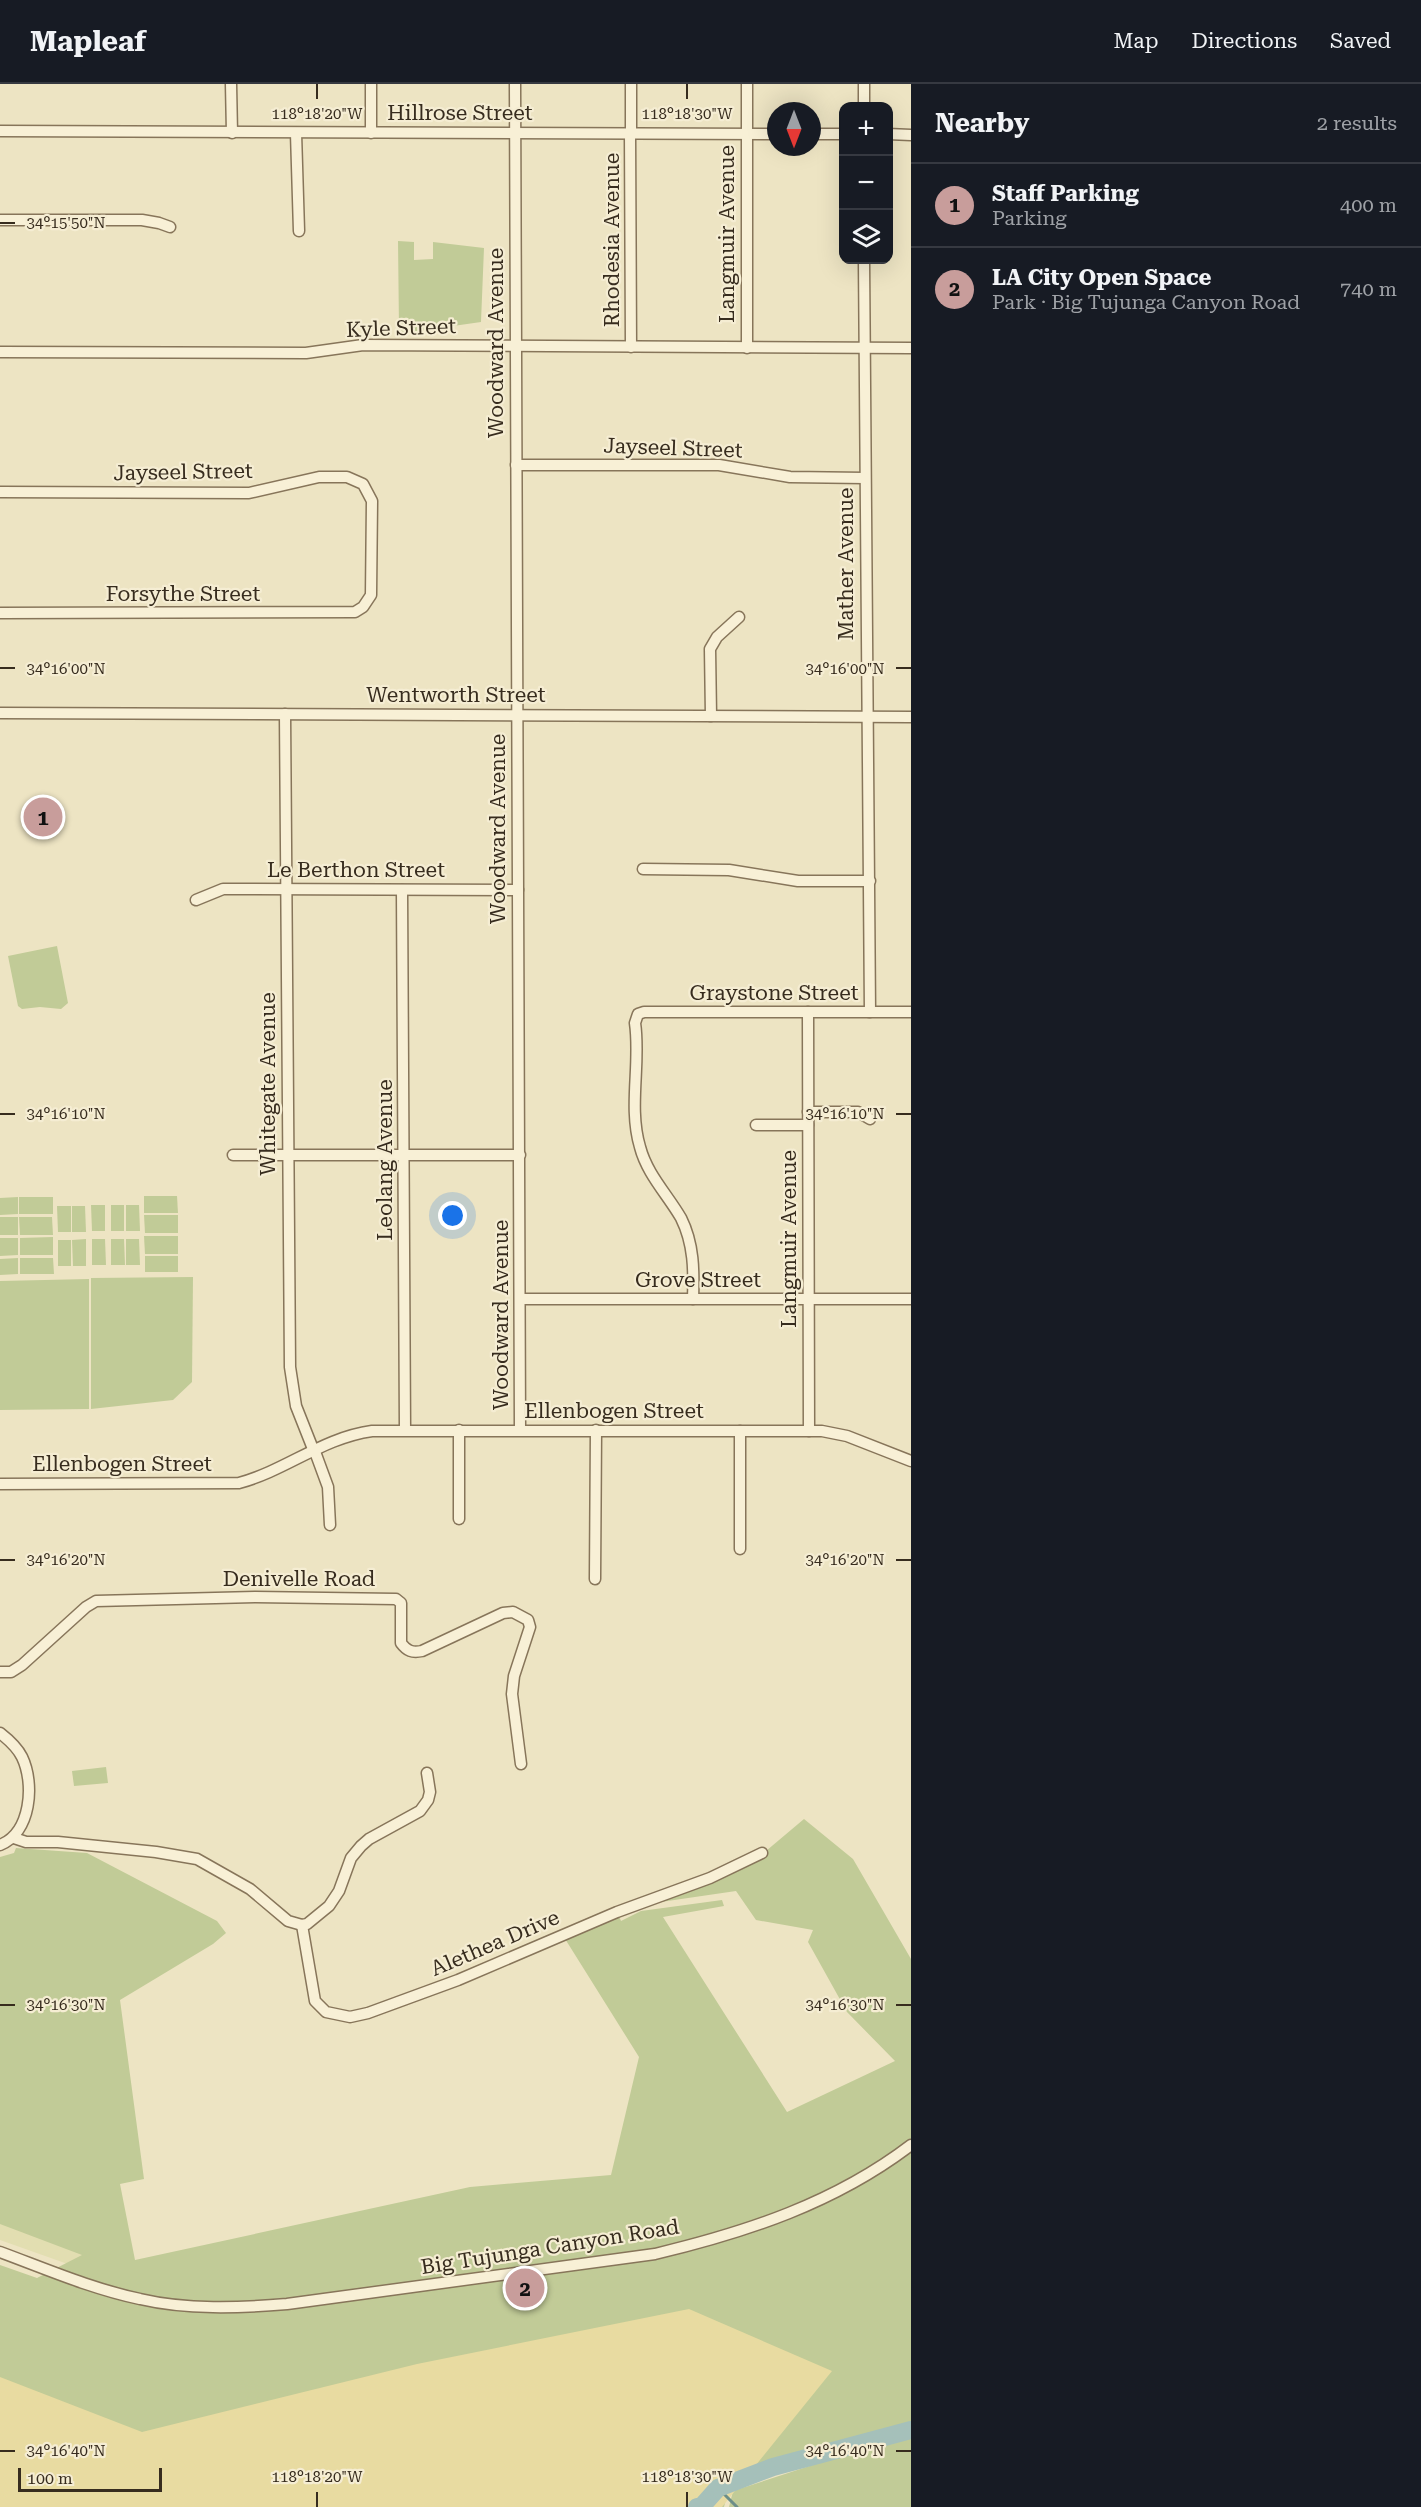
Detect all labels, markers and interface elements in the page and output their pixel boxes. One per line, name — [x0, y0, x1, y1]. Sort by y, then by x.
text: Mapleaf — [30, 25, 146, 58]
text: Map — [1114, 29, 1158, 53]
text: Directions — [1191, 29, 1297, 53]
text: Saved — [1330, 29, 1391, 53]
street label: Hillrose Street — [387, 101, 533, 125]
north arrow — [767, 102, 821, 156]
map controls — [839, 102, 893, 264]
button: + — [839, 102, 893, 156]
text: 118°18'20"W — [272, 105, 363, 123]
text: 118°18'30"W — [642, 105, 733, 123]
text: Nearby — [935, 108, 1029, 138]
text: 2 results — [1317, 111, 1397, 135]
street label: Langmuir Avenue — [715, 145, 739, 323]
street label: Rhodesia Avenue — [600, 153, 624, 327]
button: − — [839, 156, 893, 210]
text: Staff Parking — [992, 181, 1139, 206]
text: 1 — [949, 193, 960, 217]
text: 400 m — [1340, 193, 1397, 217]
text: Parking — [992, 206, 1067, 230]
button: layers — [839, 210, 893, 264]
text: 34°15'50"N — [26, 214, 106, 232]
street label: Woodward Avenue — [484, 248, 508, 438]
text: LA City Open Space — [992, 265, 1211, 290]
text: 2 — [949, 277, 960, 301]
text: 740 m — [1340, 277, 1397, 301]
text: Park · Big Tujunga Canyon Road — [992, 290, 1300, 314]
street label: Kyle Street — [346, 314, 457, 342]
street label: Jayseel Street — [603, 434, 743, 462]
street label: Jayseel Street — [113, 459, 253, 485]
street label: Mather Avenue — [834, 487, 858, 641]
street label: Forsythe Street — [106, 582, 260, 606]
text: 34°16'00"N — [26, 660, 106, 678]
text: 34°16'00"N — [805, 660, 885, 678]
street label: Wentworth Street — [366, 683, 546, 707]
street label: Woodward Avenue — [486, 734, 510, 924]
pin: 1 — [24, 794, 63, 840]
street label: Le Berthon Street — [267, 858, 445, 882]
street label: Graystone Street — [689, 981, 859, 1005]
street label: Whitegate Avenue — [256, 992, 280, 1176]
street label: Leolang Avenue — [373, 1079, 397, 1241]
text: 34°16'10"N — [26, 1105, 106, 1123]
text: 34°16'10"N — [805, 1105, 885, 1123]
street label: Langmuir Avenue — [777, 1150, 801, 1328]
your location — [438, 1201, 467, 1230]
street label: Woodward Avenue — [489, 1220, 513, 1410]
street label: Grove Street — [635, 1268, 761, 1292]
street label: Ellenbogen Street — [524, 1399, 704, 1423]
street label: Ellenbogen Street — [32, 1452, 212, 1476]
text: 34°16'20"N — [26, 1551, 106, 1569]
text: 34°16'20"N — [805, 1551, 885, 1569]
street label: Denivelle Road — [223, 1567, 376, 1591]
street label: Alethea Drive — [427, 1905, 563, 1981]
text: 34°16'30"N — [26, 1996, 106, 2014]
text: 34°16'30"N — [805, 1996, 885, 2014]
street label: Big Tujunga Canyon Road — [419, 2215, 681, 2279]
pin: 2 — [506, 2266, 544, 2310]
text: 34°16'40"N — [26, 2442, 106, 2460]
text: 34°16'40"N — [805, 2442, 885, 2460]
scale bar — [18, 2465, 162, 2492]
text: 118°18'20"W — [272, 2468, 363, 2486]
text: 118°18'30"W — [642, 2468, 733, 2486]
text: 100 m — [27, 2469, 73, 2488]

